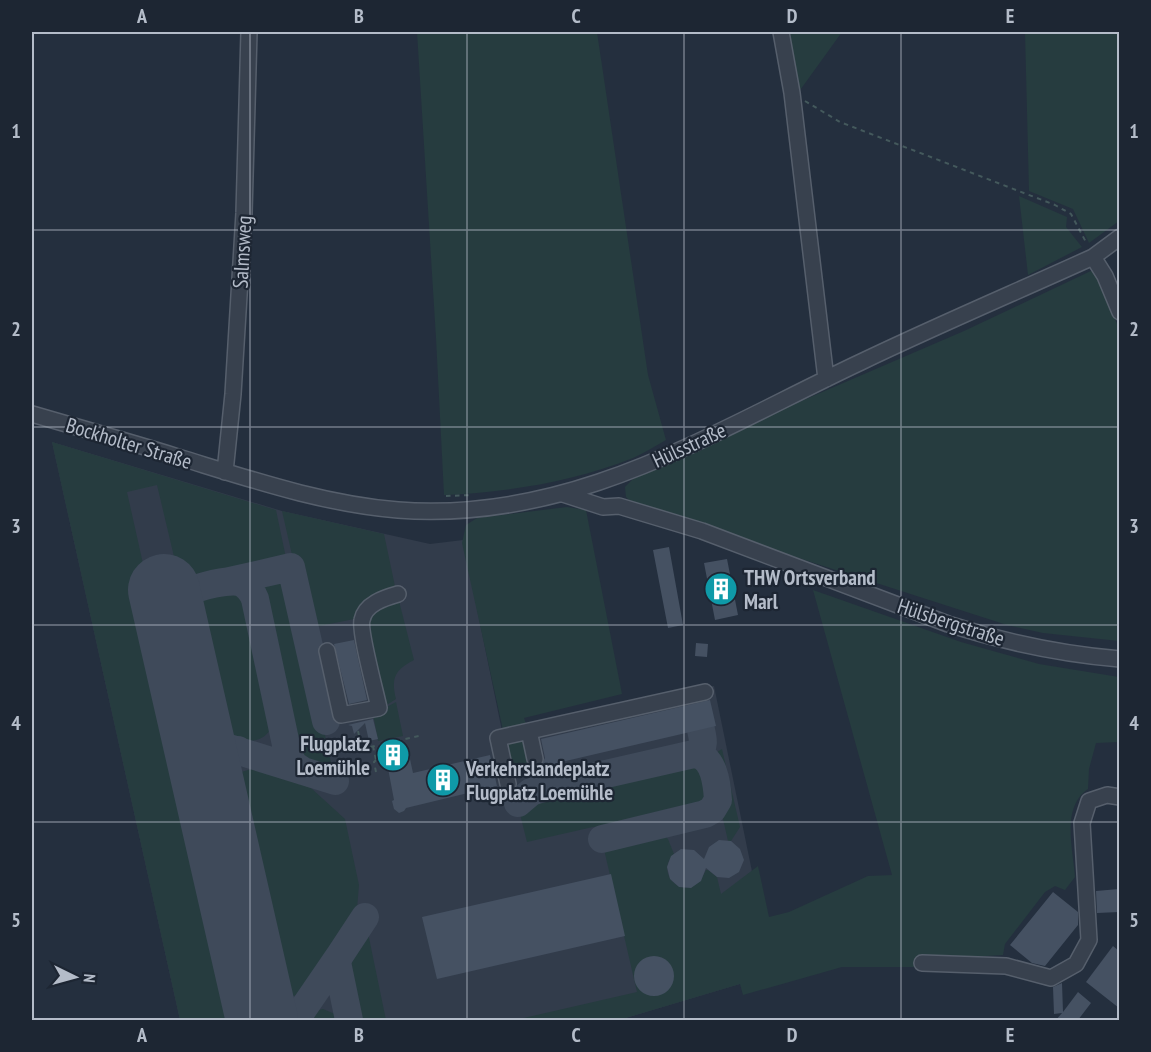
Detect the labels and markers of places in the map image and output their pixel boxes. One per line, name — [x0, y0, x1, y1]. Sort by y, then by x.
place label: THW Ortsverband Marl — [744, 564, 876, 615]
building icon: THW Ortsverband Marl — [703, 571, 739, 607]
place label: Flugplatz Loemühle — [297, 730, 370, 781]
building icon: Flugplatz Loemühle — [375, 737, 411, 773]
place label: Verkehrslandeplatz Flugplatz Loemühle — [465, 755, 613, 806]
building icon: Verkehrslandeplatz Flugplatz Loemühle — [425, 762, 461, 798]

